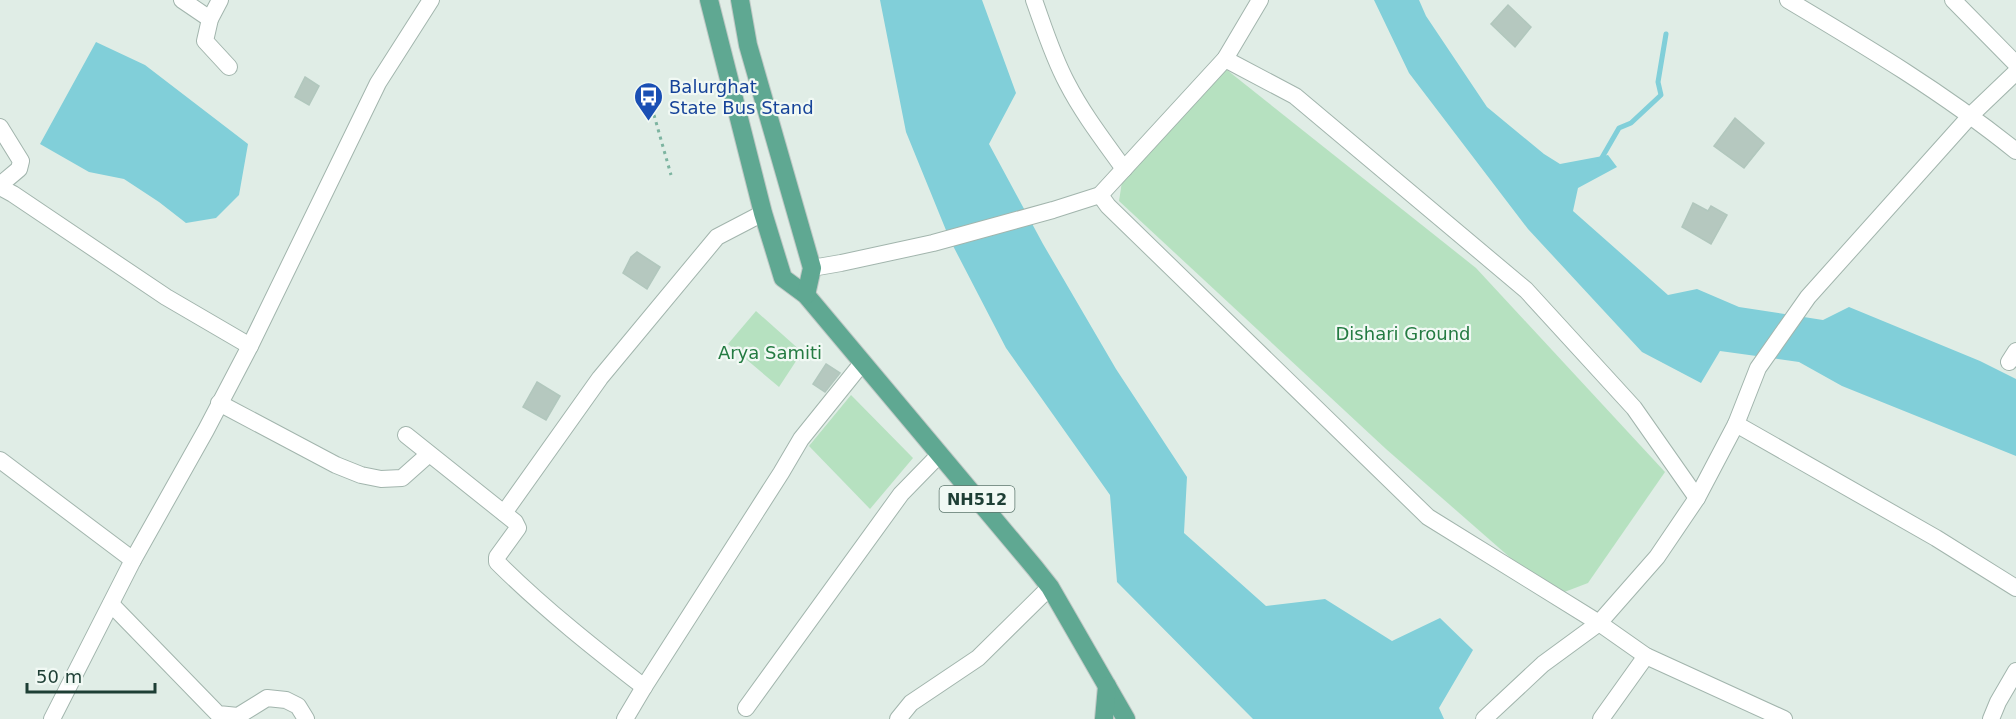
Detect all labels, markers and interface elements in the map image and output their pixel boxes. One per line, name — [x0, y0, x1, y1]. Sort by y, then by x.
place label: Balurghat State Bus Stand — [669, 76, 814, 118]
bus stop icon: Balurghat State Bus Stand — [632, 80, 664, 122]
park label: Dishari Ground — [1335, 323, 1471, 344]
park label: Arya Samiti — [718, 342, 822, 363]
road number: NH512 — [940, 486, 1014, 512]
scale bar — [27, 656, 154, 694]
text: 50 m — [36, 666, 82, 687]

